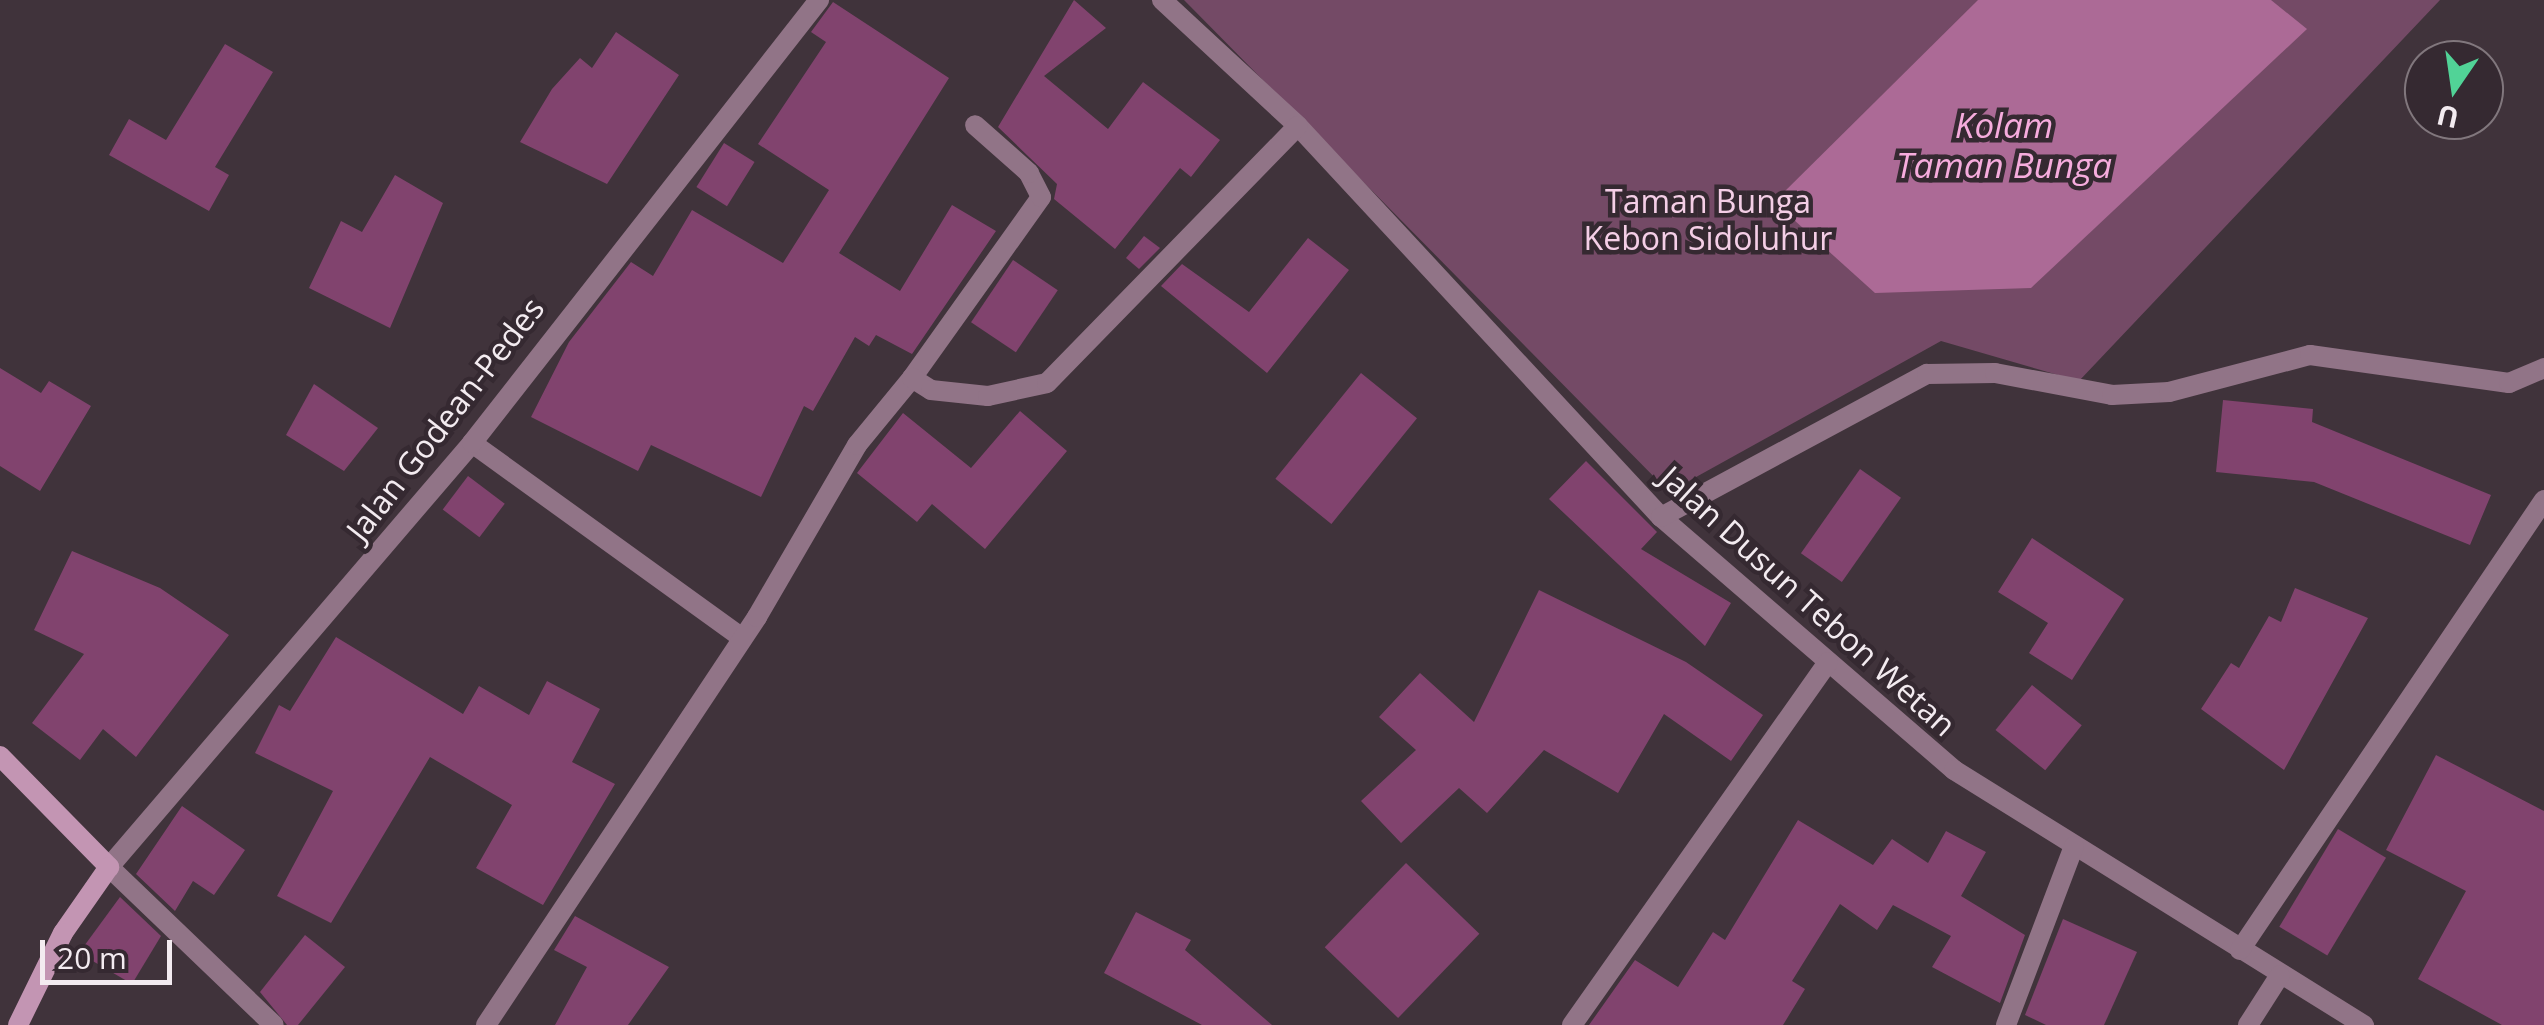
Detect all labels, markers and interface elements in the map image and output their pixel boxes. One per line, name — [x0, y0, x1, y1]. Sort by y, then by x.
north arrow — [2404, 40, 2504, 140]
text: U — [2433, 96, 2462, 138]
water label: Kolam Taman Bunga — [1896, 104, 2112, 186]
park label: Taman Bunga Kebon Sidoluhur — [1584, 183, 1832, 258]
street label: Jalan Godean-Pedes — [338, 290, 552, 548]
street label: Jalan Dusun Tebon Wetan — [1652, 458, 1964, 744]
scale bar — [45, 920, 178, 982]
text: 20 m — [57, 937, 127, 978]

